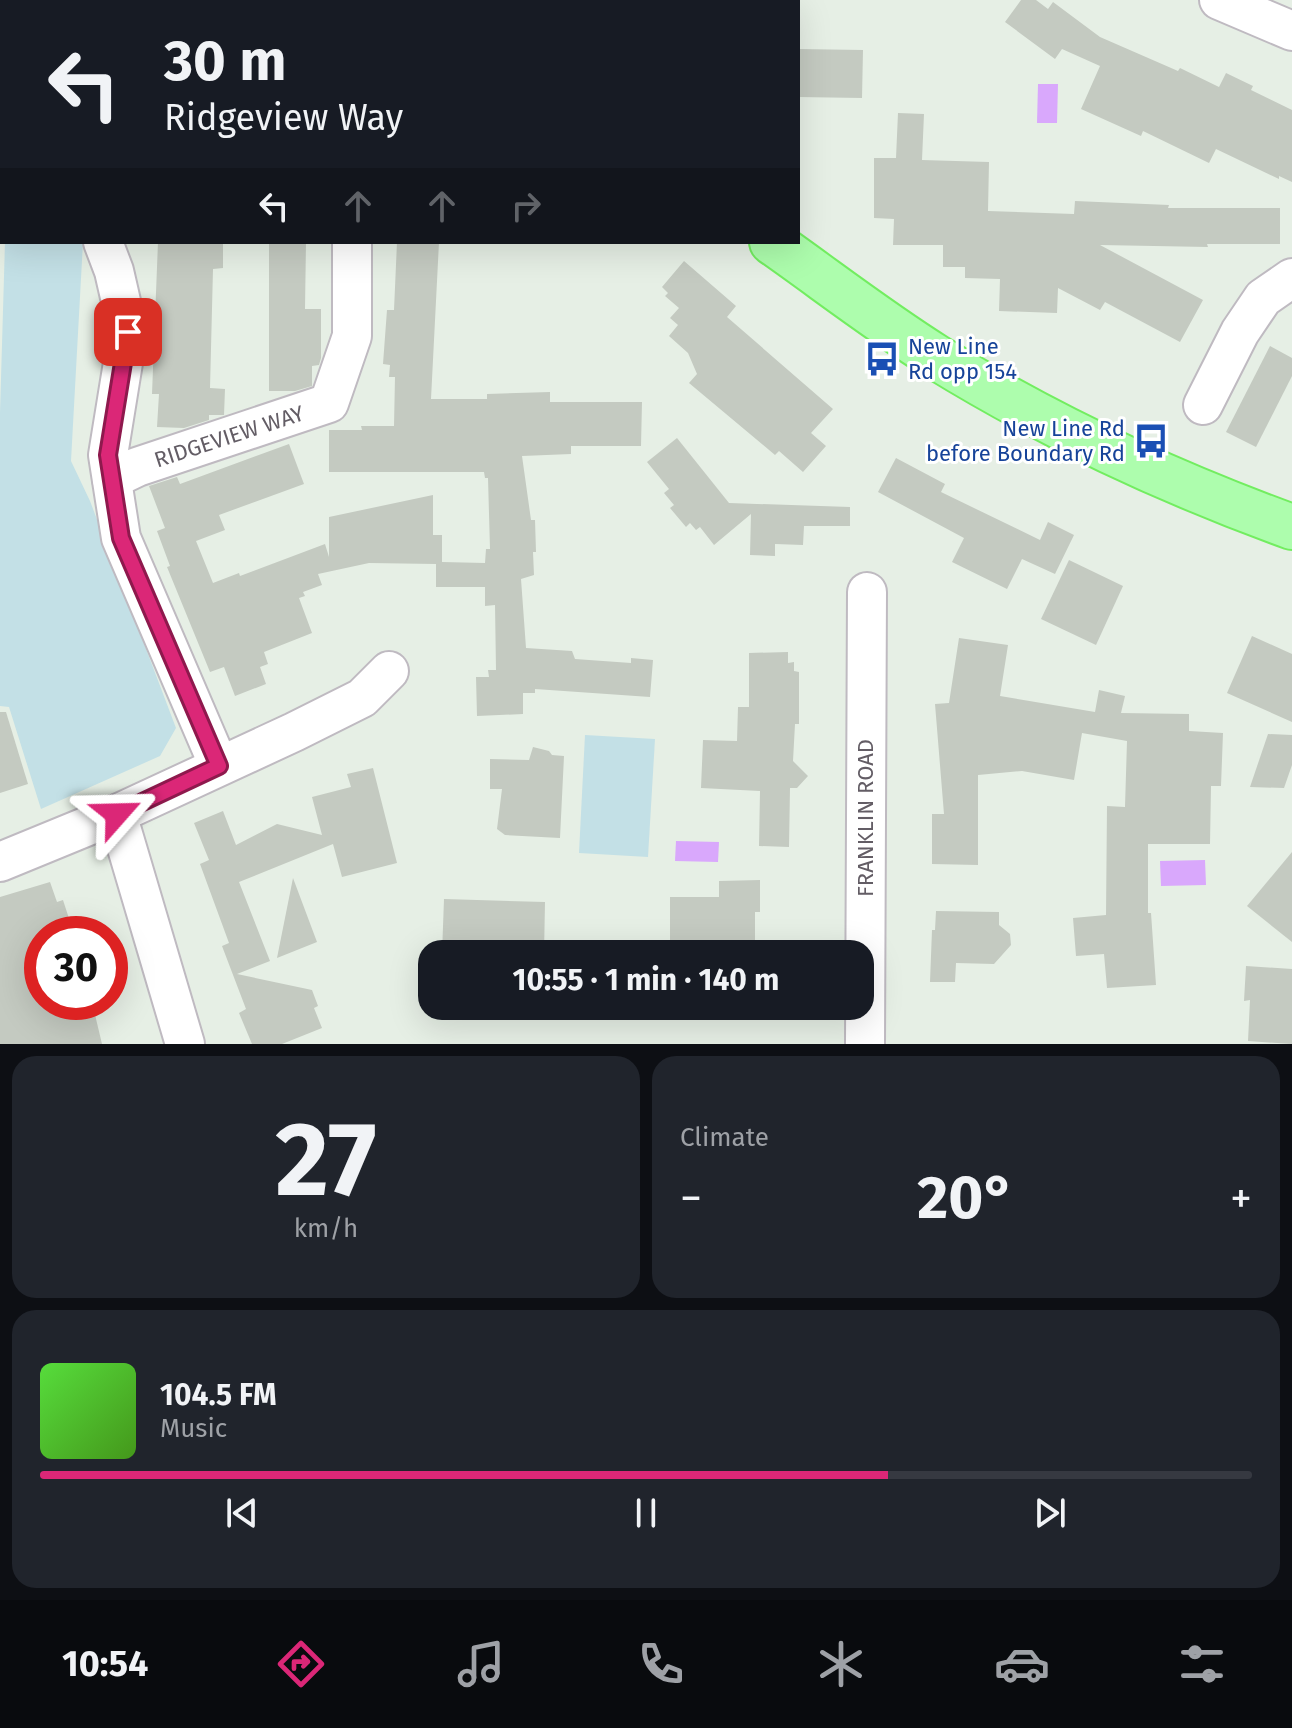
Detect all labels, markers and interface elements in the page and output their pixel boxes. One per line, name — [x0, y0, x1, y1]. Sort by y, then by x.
text: 30 m — [164, 28, 286, 95]
icon: left — [32, 32, 136, 136]
text: Ridgeview Way — [164, 96, 403, 140]
icon: left — [252, 184, 296, 228]
icon: ahead — [336, 184, 380, 228]
icon: ahead — [420, 184, 464, 228]
icon: right — [504, 184, 548, 228]
pin — [94, 298, 162, 366]
icon: arrive — [106, 310, 150, 354]
place label: New Line Rd opp 154 — [908, 333, 1017, 385]
bus stop icon: New Line Rd opp 154 — [863, 340, 901, 378]
street label: RIDGEVIEW WAY — [151, 400, 307, 473]
place label: New Line Rd before Boundary Rd — [926, 415, 1125, 467]
bus stop icon: New Line Rd before Boundary Rd — [1132, 422, 1170, 460]
street label: FRANKLIN ROAD — [852, 739, 879, 897]
position arrow — [75, 772, 159, 856]
speed limit sign: 30 — [24, 916, 128, 1020]
text: 10:55 · 1 min · 140 m — [513, 962, 779, 998]
text: 27 — [275, 1098, 377, 1223]
text: Climate — [680, 1122, 769, 1153]
text: 20° — [917, 1162, 1015, 1234]
text: − — [680, 1172, 702, 1225]
text: + — [1230, 1172, 1252, 1225]
text: km/h — [294, 1213, 358, 1244]
text: 104.5 FM — [160, 1377, 277, 1413]
text: Music — [160, 1413, 227, 1444]
icon: previous — [220, 1491, 264, 1535]
icon: pause — [624, 1491, 668, 1535]
icon: next — [1028, 1491, 1072, 1535]
icon: directions — [273, 1636, 329, 1692]
icon: music — [453, 1636, 509, 1692]
icon: phone — [633, 1636, 689, 1692]
icon: climate — [813, 1636, 869, 1692]
icon: car — [994, 1636, 1050, 1692]
icon: filters — [1174, 1636, 1230, 1692]
text: 10:54 — [62, 1642, 148, 1686]

